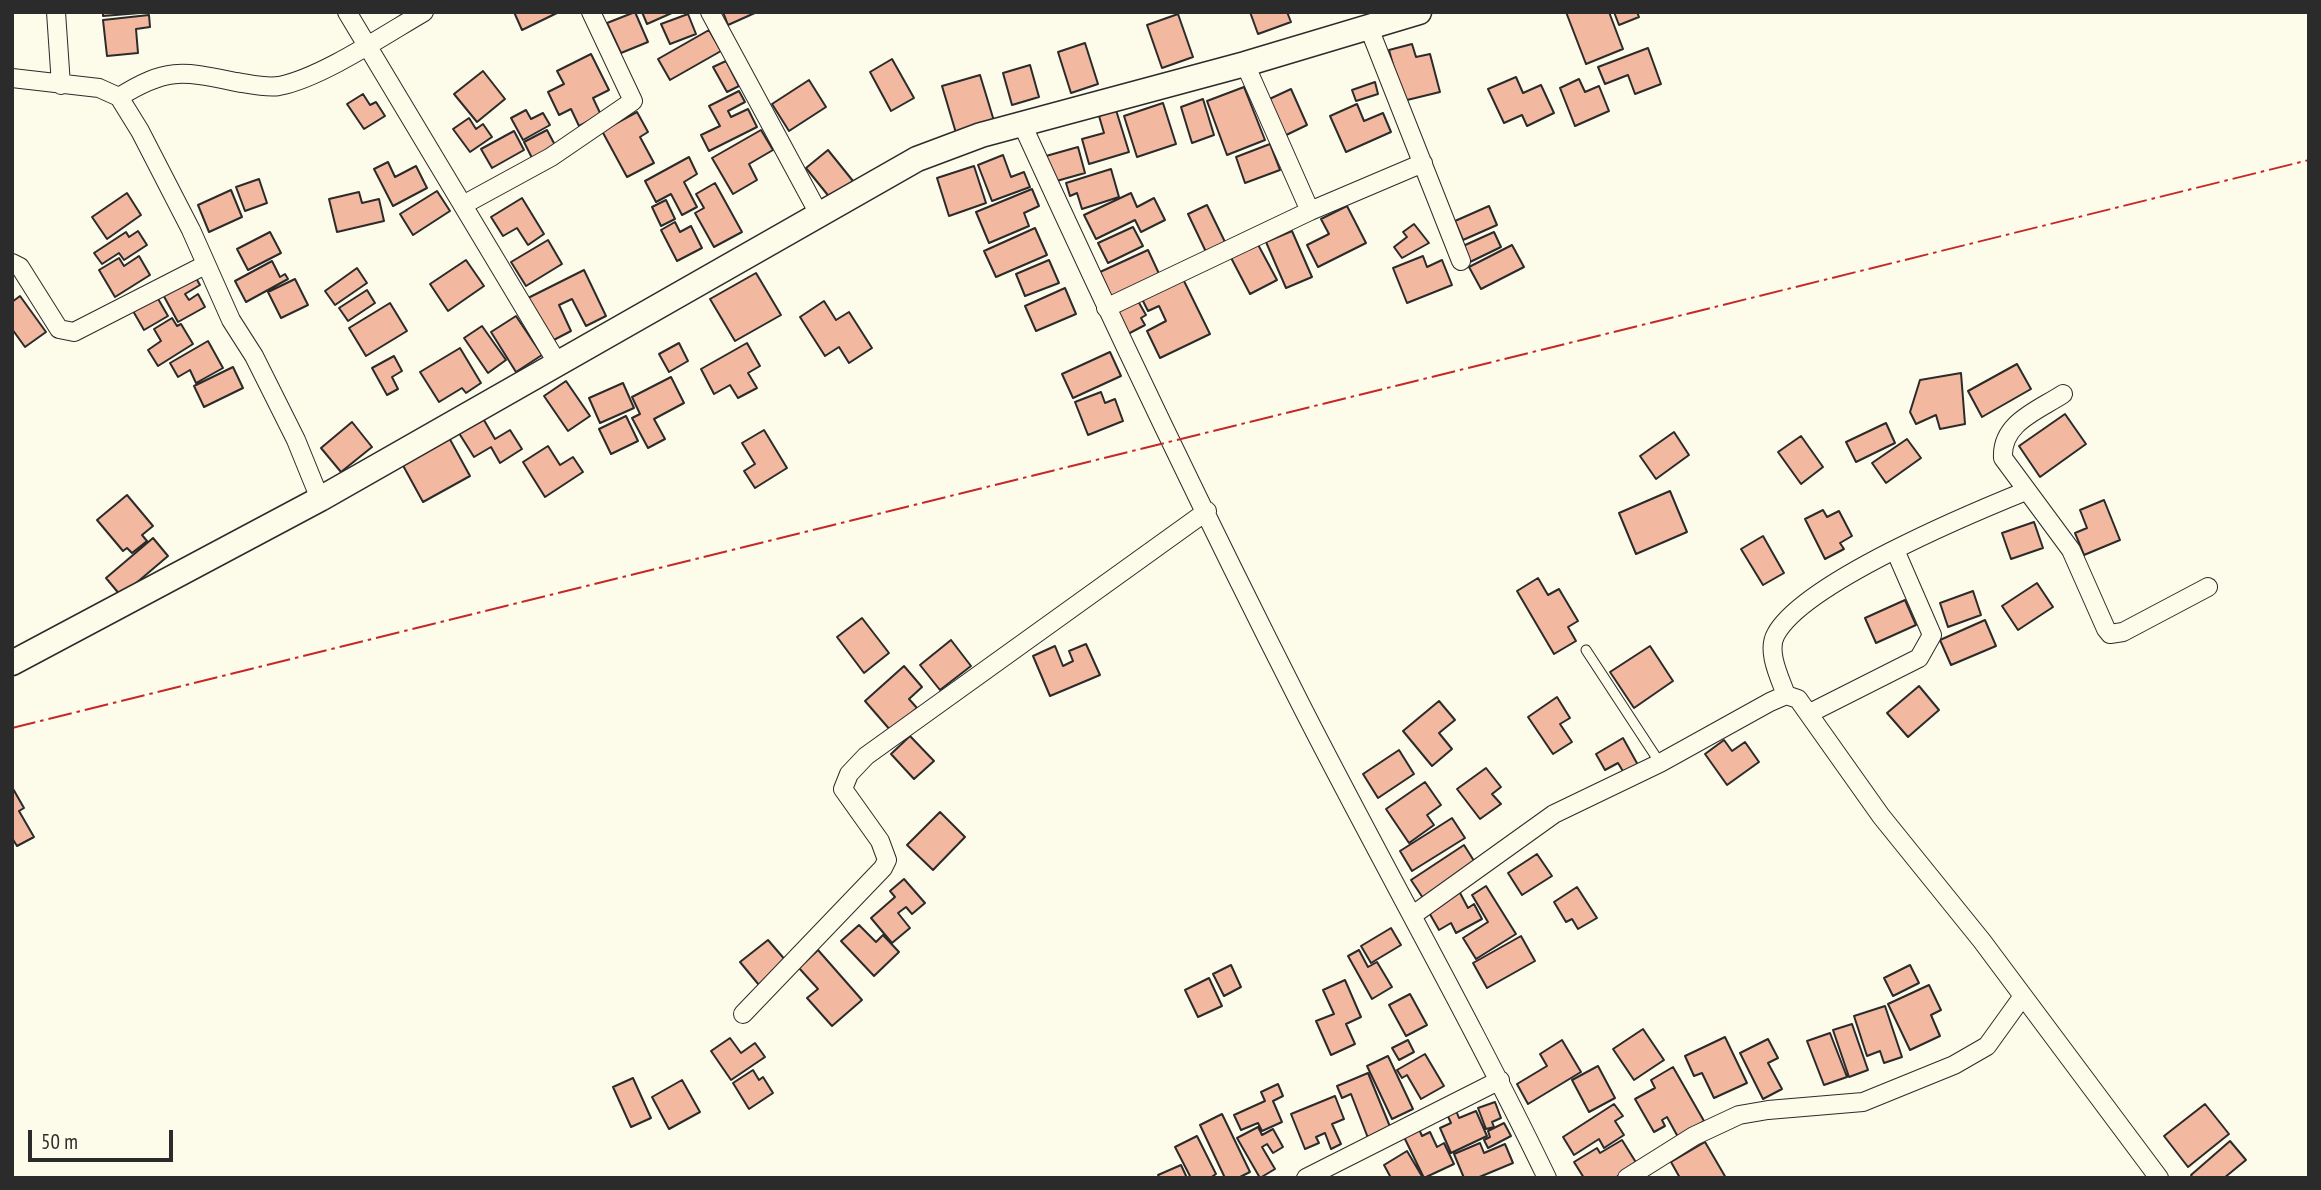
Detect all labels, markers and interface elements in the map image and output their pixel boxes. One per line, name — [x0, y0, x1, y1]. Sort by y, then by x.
scale bar — [32, 1116, 177, 1160]
text: 50 m — [41, 1128, 78, 1155]

